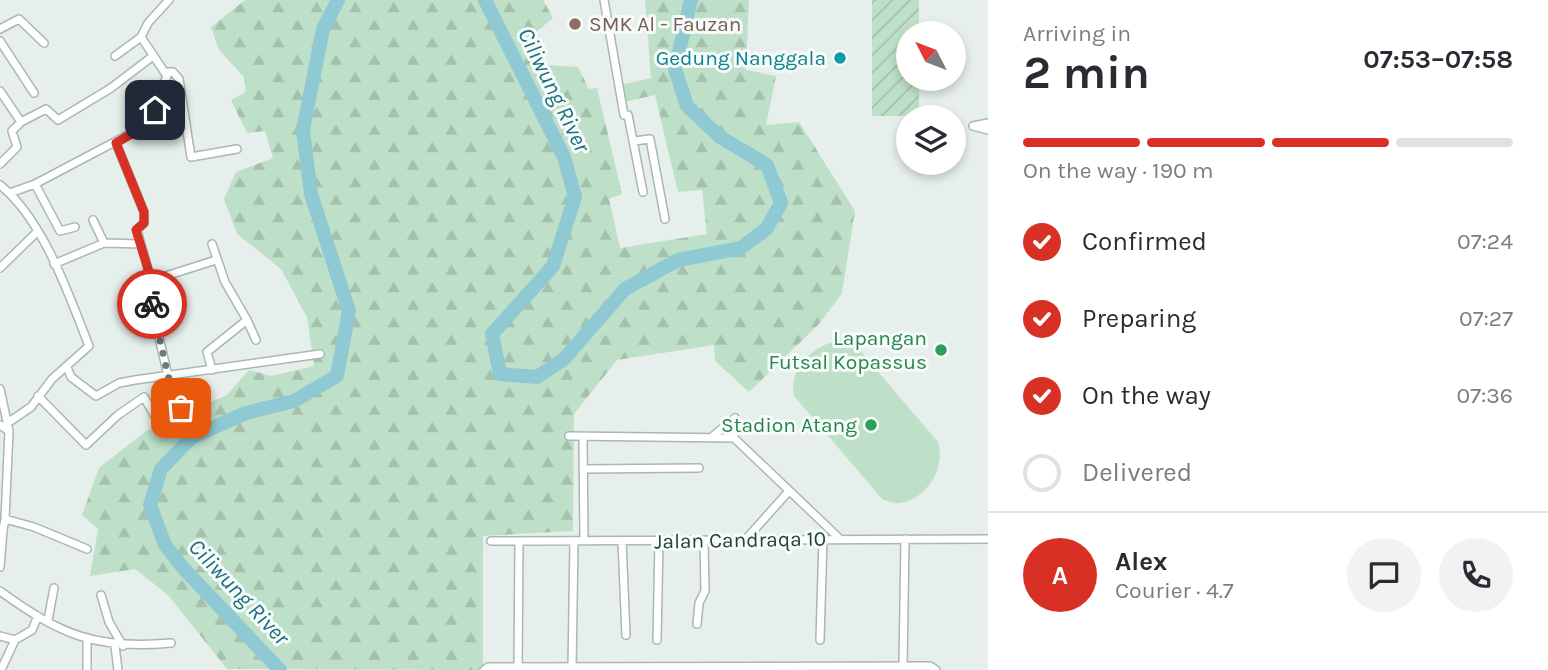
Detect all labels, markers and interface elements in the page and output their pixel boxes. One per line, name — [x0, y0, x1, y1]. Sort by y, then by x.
place label: SMK Al - Fauzan — [589, 12, 741, 36]
marker: SMK Al - Fauzan — [567, 16, 583, 32]
text: Arriving in — [1023, 20, 1131, 47]
north arrow — [896, 21, 966, 91]
map controls — [896, 21, 966, 175]
water label: Ciliwung River — [512, 23, 596, 158]
text: 07:53–07:58 — [1363, 44, 1513, 75]
place label: Gedung Nanggala — [656, 46, 826, 70]
text: 2 min — [1023, 46, 1150, 100]
marker: Gedung Nanggala — [832, 50, 848, 66]
pin — [125, 80, 185, 140]
icon: home — [136, 91, 174, 129]
button: layers — [896, 105, 966, 175]
text: On the way · 190 m — [1023, 157, 1214, 184]
icon: check — [1023, 223, 1061, 261]
text: Confirmed — [1082, 226, 1207, 257]
text: 07:24 — [1457, 228, 1513, 255]
courier — [117, 269, 187, 339]
icon: bike — [133, 285, 171, 323]
icon: check — [1023, 300, 1061, 338]
text: Preparing — [1082, 303, 1196, 334]
text: 07:27 — [1459, 305, 1513, 332]
place label: Lapangan Futsal Kopassus — [769, 326, 927, 374]
marker: Lapangan Futsal Kopassus — [933, 342, 949, 358]
icon: check — [1023, 377, 1061, 415]
pin — [151, 378, 211, 438]
text: On the way — [1082, 380, 1211, 411]
text: 07:36 — [1457, 382, 1513, 409]
icon: bag — [162, 389, 200, 427]
place label: Stadion Atang — [721, 413, 857, 437]
marker: Stadion Atang — [863, 417, 879, 433]
text: Delivered — [1082, 457, 1192, 488]
street label: Jalan Candraqa 10 — [654, 527, 826, 553]
water label: Ciliwung River — [183, 533, 296, 652]
button: chat — [1347, 538, 1421, 612]
button: phone — [1439, 538, 1513, 612]
text: Alex — [1115, 546, 1167, 577]
text: A — [1052, 560, 1068, 591]
text: Courier · 4.7 — [1115, 577, 1234, 604]

